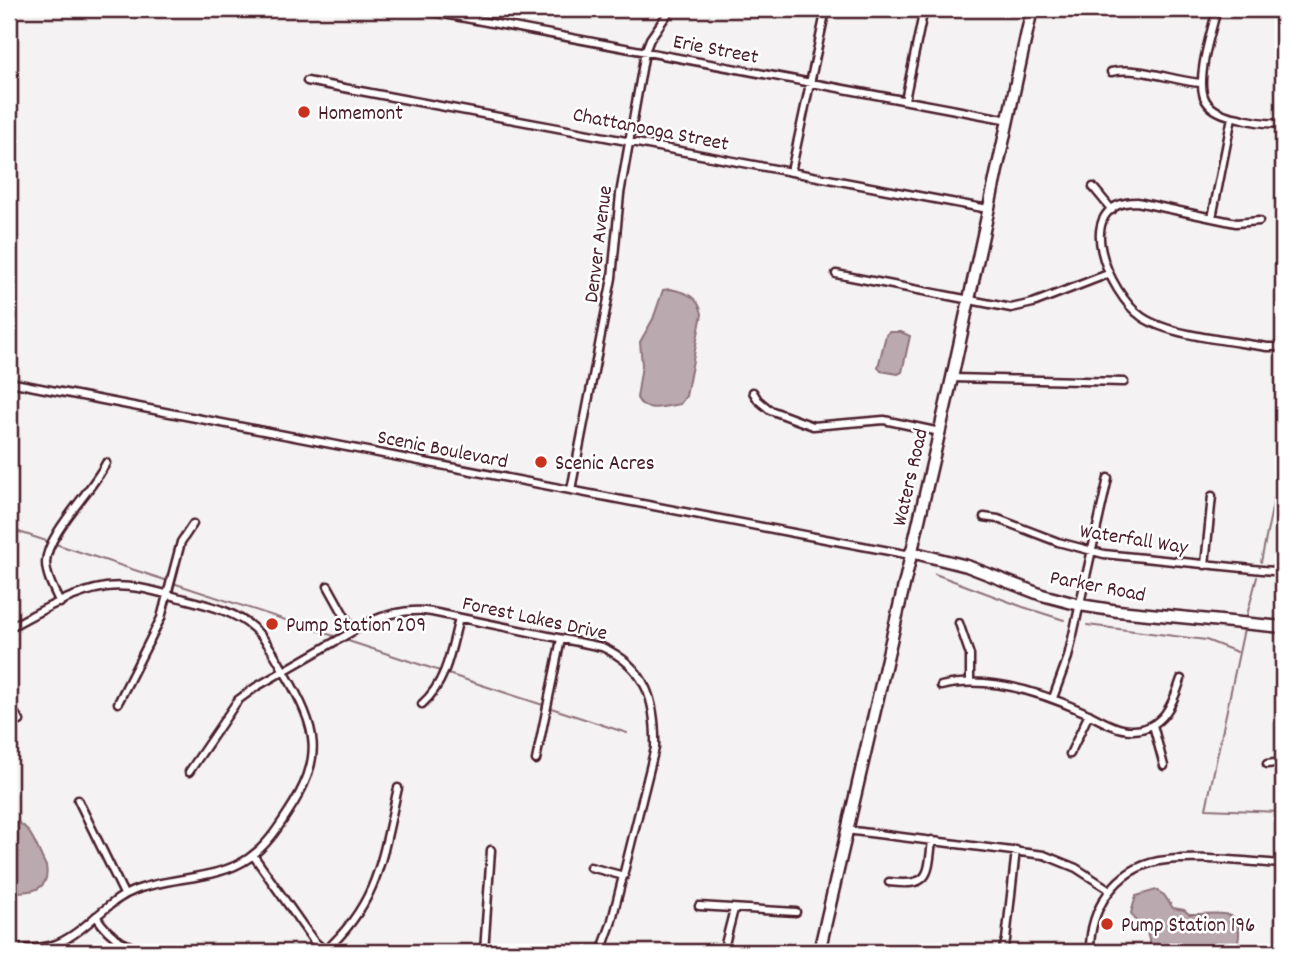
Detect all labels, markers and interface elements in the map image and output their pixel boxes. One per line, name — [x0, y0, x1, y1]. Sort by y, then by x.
street label: Erie Street — [670, 28, 761, 74]
place label: Homemont — [318, 100, 403, 130]
street label: Chattanooga Street — [570, 101, 731, 161]
marker: Homemont — [296, 104, 312, 120]
street label: Denver Avenue — [578, 184, 622, 305]
street label: Scenic Boulevard — [374, 424, 510, 478]
street label: Waters Road — [886, 426, 938, 530]
place label: Scenic Acres — [555, 450, 655, 480]
marker: Scenic Acres — [533, 454, 549, 470]
street label: Waterfall Way — [1077, 518, 1190, 564]
street label: Parker Road — [1047, 564, 1148, 612]
street label: Forest Lakes Drive — [459, 590, 610, 650]
place label: Pump Station 209 — [286, 612, 426, 642]
marker: Pump Station 209 — [264, 616, 280, 632]
place label: Pump Station 196 — [1121, 912, 1255, 942]
marker: Pump Station 196 — [1099, 916, 1115, 932]

